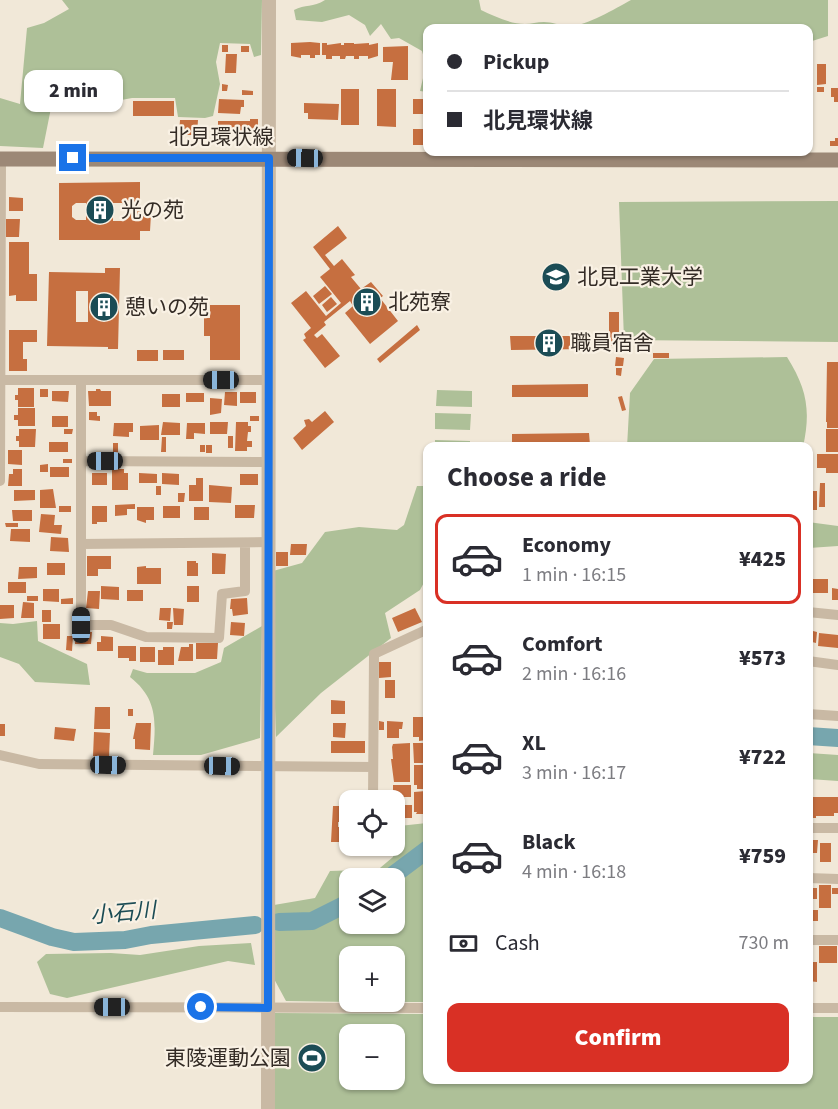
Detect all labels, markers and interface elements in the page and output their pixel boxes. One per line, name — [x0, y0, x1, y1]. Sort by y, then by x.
text: Pickup — [483, 46, 549, 78]
callout: 2 min — [23, 71, 122, 113]
text: 2 min — [49, 77, 98, 105]
text: 北見環状線 — [483, 105, 593, 137]
street label: 北見環状線 — [169, 122, 274, 152]
route end — [59, 144, 86, 171]
car — [287, 149, 323, 167]
building icon: 光の苑 — [84, 194, 116, 226]
place label: 光の苑 — [121, 195, 184, 225]
school or university icon: 北見工業大学 — [540, 261, 572, 293]
place label: 北見工業大学 — [577, 262, 703, 292]
building icon: 北苑寮 — [351, 286, 383, 318]
place label: 北苑寮 — [388, 287, 451, 317]
building icon: 憩いの苑 — [88, 291, 120, 323]
place label: 憩いの苑 — [125, 292, 209, 322]
building icon: 職員宿舎 — [533, 327, 565, 359]
place label: 職員宿舎 — [570, 328, 654, 358]
car — [203, 371, 239, 389]
car — [87, 452, 123, 470]
text: Choose a ride — [447, 458, 607, 497]
text: Economy — [522, 529, 611, 561]
icon: car — [450, 532, 504, 586]
text: ¥425 — [739, 543, 786, 575]
text: 1 min · 16:15 — [522, 561, 626, 589]
car — [72, 607, 90, 643]
text: Comfort — [522, 628, 603, 660]
icon: car — [450, 631, 504, 685]
text: ¥573 — [739, 642, 786, 674]
text: 2 min · 16:16 — [522, 660, 626, 688]
text: XL — [522, 727, 546, 759]
icon: car — [450, 730, 504, 784]
text: ¥722 — [739, 741, 786, 773]
car — [90, 756, 126, 774]
car — [204, 757, 240, 775]
text: 3 min · 16:17 — [522, 759, 626, 787]
map controls — [339, 790, 405, 1090]
button: locate — [339, 790, 405, 856]
text: Black — [522, 826, 576, 858]
icon: car — [450, 829, 504, 883]
text: ¥759 — [739, 840, 786, 872]
text: 4 min · 16:18 — [522, 858, 626, 886]
button: layers — [339, 868, 405, 934]
water label: 小石川 — [89, 894, 159, 932]
icon: cash — [447, 927, 480, 960]
text: Cash — [495, 927, 540, 959]
text: 730 m — [739, 929, 789, 957]
button: + — [339, 946, 405, 1012]
route start — [187, 993, 214, 1020]
car — [94, 998, 130, 1016]
button: Confirm — [447, 1003, 789, 1072]
button: − — [339, 1024, 405, 1090]
sports icon: 東陵運動公園 — [296, 1042, 328, 1074]
place label: 東陵運動公園 — [165, 1043, 291, 1073]

